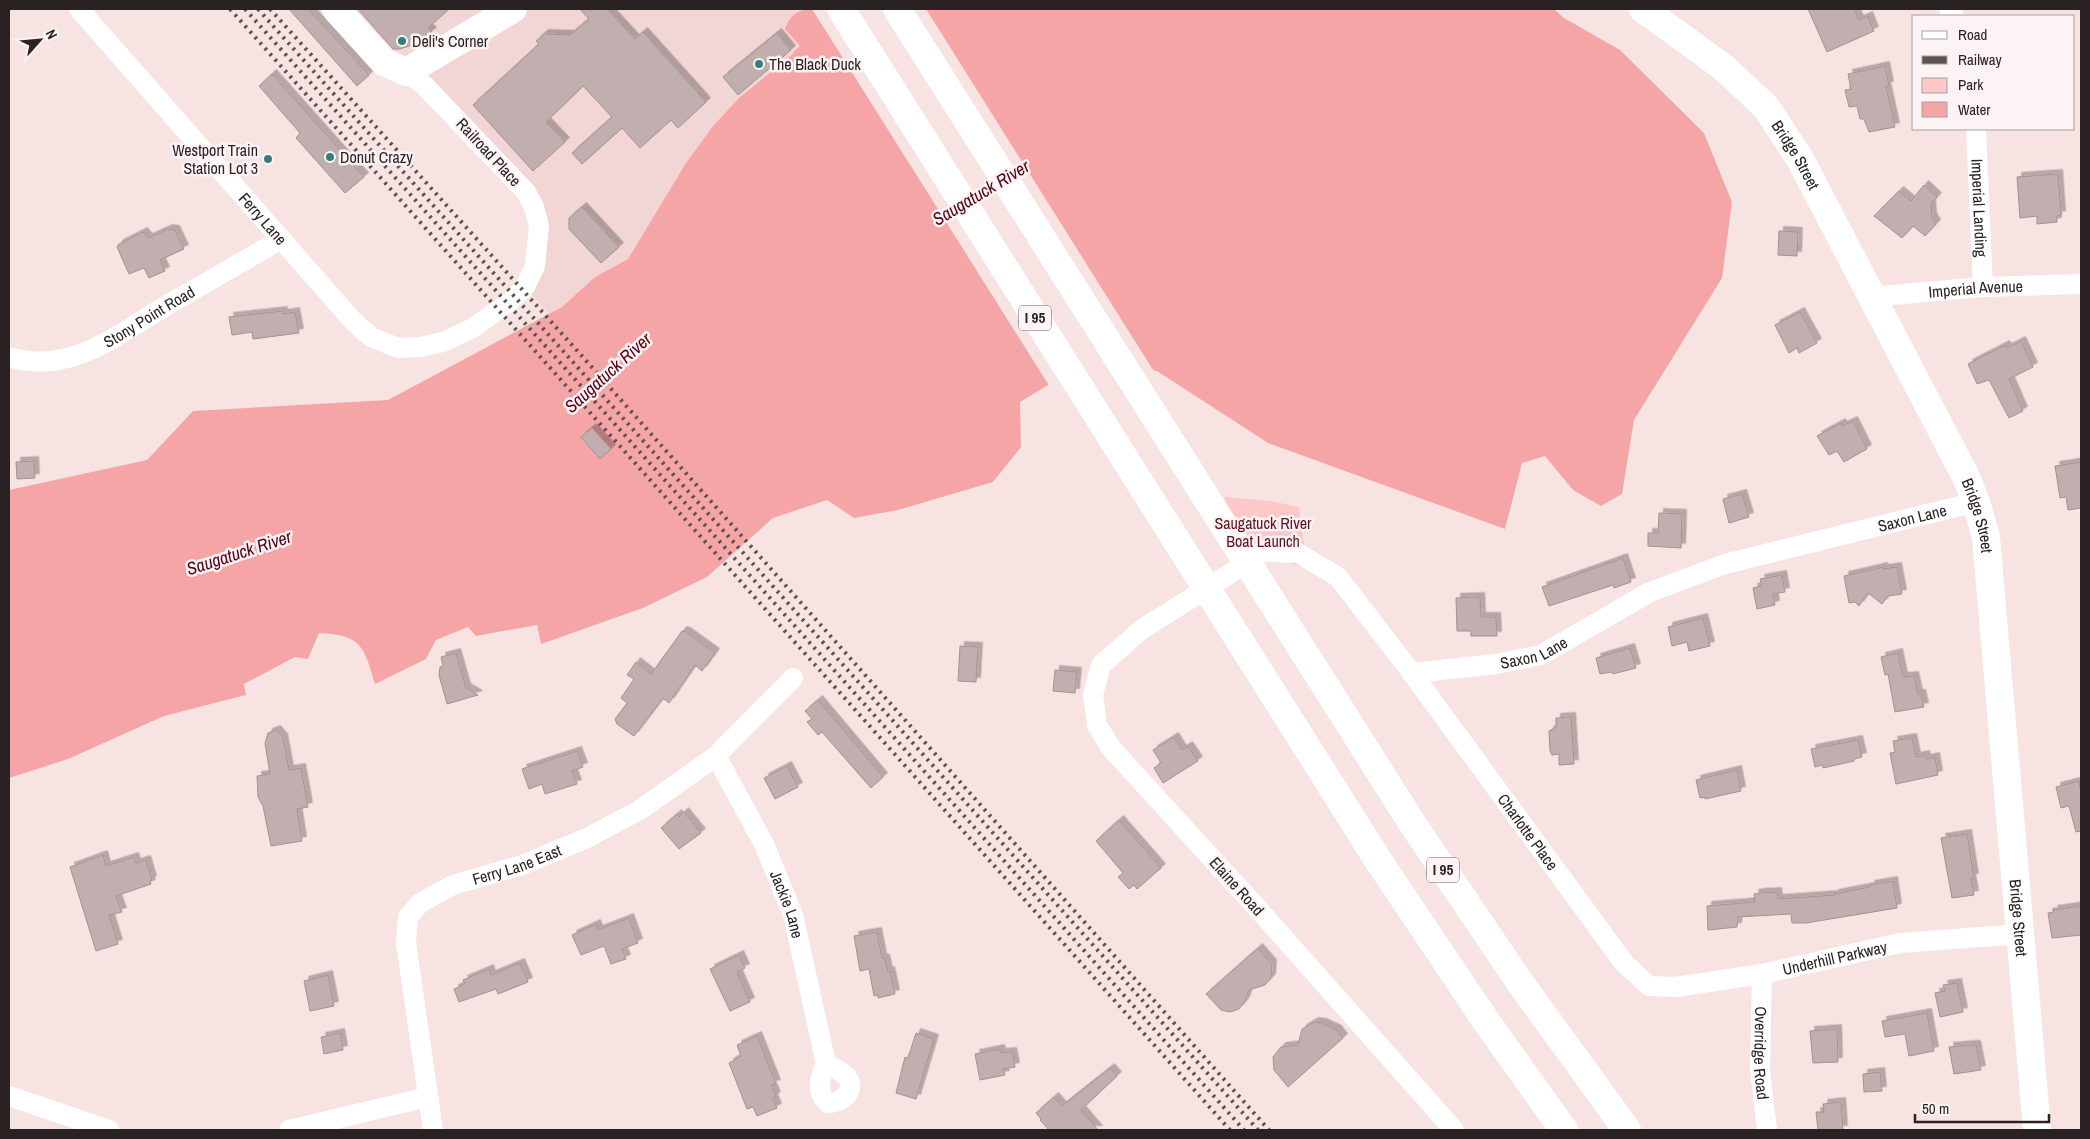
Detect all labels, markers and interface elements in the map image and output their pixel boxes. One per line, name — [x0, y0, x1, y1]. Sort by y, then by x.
north arrow — [15, 15, 65, 65]
legend — [1912, 15, 2075, 130]
text: Road — [1958, 24, 1987, 45]
text: N — [42, 26, 61, 42]
place label: Deli's Corner — [412, 30, 489, 52]
marker: Deli's Corner — [396, 35, 408, 47]
text: Railway — [1958, 49, 2003, 70]
place label: The Black Duck — [769, 53, 861, 75]
marker: The Black Duck — [753, 58, 765, 70]
text: Park — [1958, 74, 1984, 95]
text: Water — [1958, 99, 1990, 120]
street label: Railroad Place — [452, 113, 526, 191]
street label: Bridge Street — [1767, 116, 1825, 194]
place label: Westport Train Station Lot 3 — [172, 139, 258, 179]
place label: Donut Crazy — [340, 146, 413, 168]
marker: Donut Crazy — [324, 151, 336, 163]
marker: Westport Train Station Lot 3 — [262, 153, 274, 165]
water label: Saugatuck River — [928, 153, 1035, 231]
street label: Imperial Landing — [1966, 158, 1993, 258]
street label: Ferry Lane — [234, 188, 292, 250]
street label: Imperial Avenue — [1927, 275, 2023, 303]
street label: Stony Point Road — [99, 281, 198, 353]
road number: I 95 — [1019, 306, 1051, 330]
water label: Saugatuck River — [559, 326, 657, 418]
street label: Bridge Street — [1956, 475, 1998, 554]
street label: Saxon Lane — [1875, 499, 1949, 537]
park label: Saugatuck River Boat Launch — [1215, 512, 1312, 552]
water label: Saugatuck River — [183, 523, 296, 581]
street label: Saxon Lane — [1498, 631, 1571, 674]
street label: Charlotte Place — [1493, 789, 1563, 875]
street label: Ferry Lane East — [470, 839, 565, 890]
street label: Elaine Road — [1205, 852, 1269, 920]
road number: I 95 — [1427, 858, 1459, 882]
street label: Jackie Lane — [765, 867, 809, 940]
street label: Bridge Street — [2004, 878, 2033, 958]
street label: Underhill Parkway — [1780, 935, 1889, 980]
street label: Overridge Road — [1749, 1006, 1774, 1101]
scale bar — [1915, 1092, 2049, 1124]
text: 50 m — [1922, 1098, 1949, 1119]

